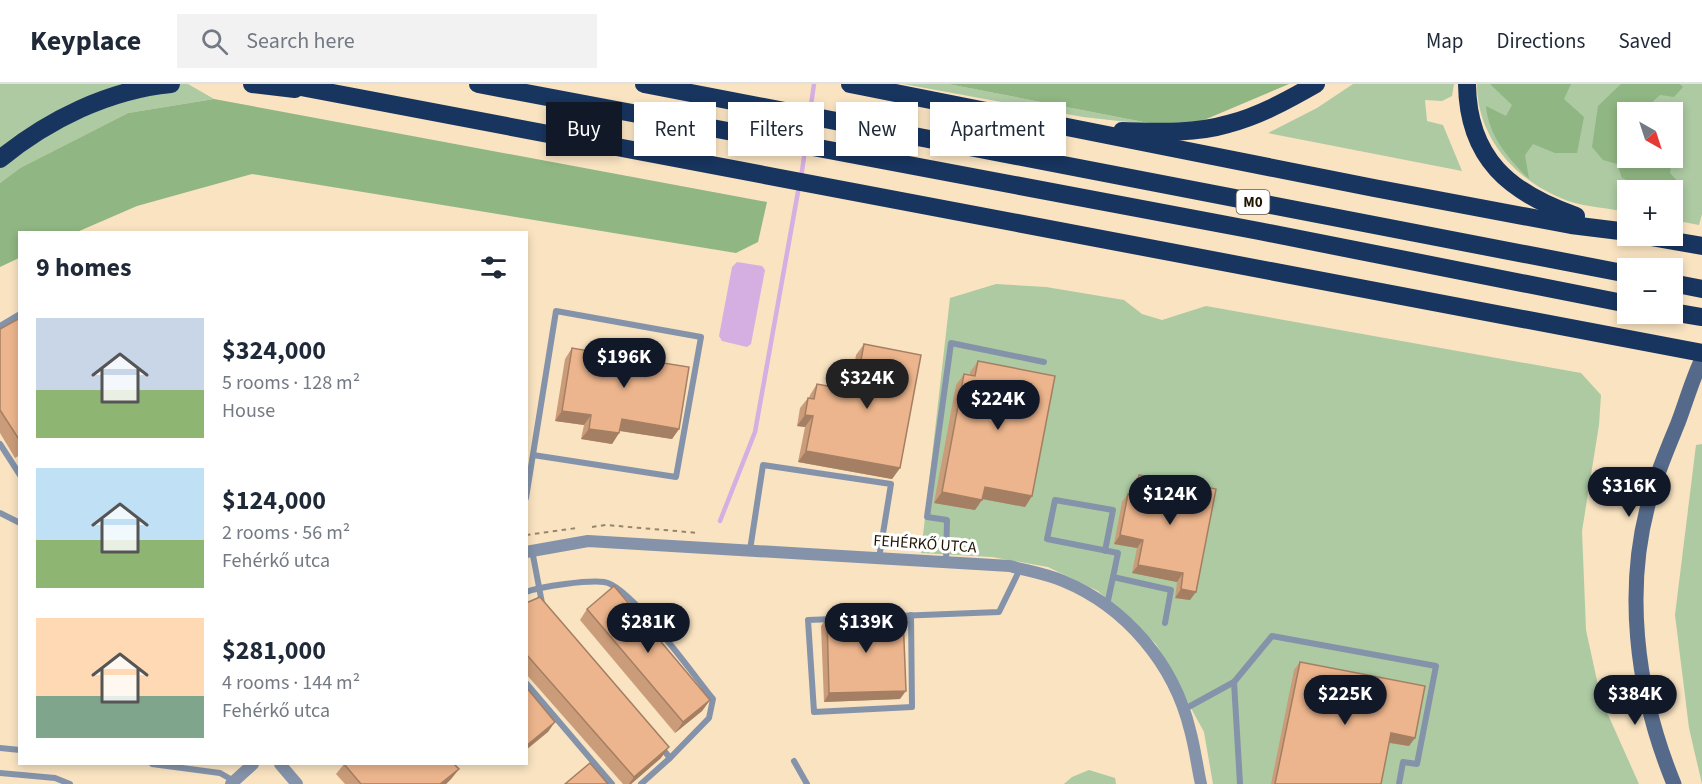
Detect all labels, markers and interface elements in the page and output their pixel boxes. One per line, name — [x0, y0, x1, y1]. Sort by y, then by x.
search box — [177, 14, 597, 68]
text: Keyplace — [30, 21, 141, 61]
icon: search — [198, 25, 231, 58]
text: Search here — [246, 25, 355, 57]
text: Map — [1426, 26, 1464, 56]
text: Directions — [1497, 26, 1585, 56]
text: Saved — [1618, 26, 1672, 56]
chip: Buy — [546, 102, 622, 156]
chip: Rent — [634, 102, 716, 156]
chip: Filters — [728, 102, 824, 156]
chip: New — [836, 102, 918, 156]
chip: Apartment — [930, 102, 1066, 156]
north arrow — [1617, 102, 1683, 168]
map controls — [1617, 102, 1683, 324]
button: + — [1617, 180, 1683, 246]
road number: M0 — [1236, 190, 1270, 214]
text: 9 homes — [36, 249, 131, 286]
icon: filters — [477, 251, 510, 284]
button: − — [1617, 258, 1683, 324]
text: $324,000 — [222, 332, 326, 369]
pin: $196K — [582, 338, 666, 389]
icon: home — [84, 342, 156, 414]
text: $196K — [597, 343, 651, 371]
pin: $324K — [825, 359, 909, 410]
text: $324K — [840, 364, 894, 392]
text: 5 rooms · 128 m² — [222, 369, 360, 397]
pin: $224K — [956, 380, 1040, 431]
text: $224K — [971, 385, 1025, 413]
text: House — [222, 397, 275, 425]
pin: $316K — [1587, 467, 1671, 518]
text: $316K — [1602, 472, 1656, 500]
pin: $124K — [1128, 475, 1212, 526]
text: $124K — [1143, 480, 1197, 508]
text: $124,000 — [222, 482, 326, 519]
icon: home — [84, 492, 156, 564]
text: 2 rooms · 56 m² — [222, 519, 350, 547]
street label: FEHÉRKŐ UTCA — [873, 529, 978, 559]
text: Fehérkő utca — [222, 547, 330, 575]
pin: $281K — [606, 603, 690, 654]
pin: $139K — [824, 603, 908, 654]
text: $281K — [621, 608, 675, 636]
text: $139K — [839, 608, 893, 636]
text: $281,000 — [222, 632, 326, 669]
icon: home — [84, 642, 156, 714]
text: 4 rooms · 144 m² — [222, 669, 360, 697]
pin: $225K — [1303, 675, 1387, 726]
pin: $384K — [1593, 675, 1677, 726]
text: $225K — [1318, 680, 1372, 708]
text: $384K — [1608, 680, 1662, 708]
text: Fehérkő utca — [222, 697, 330, 725]

